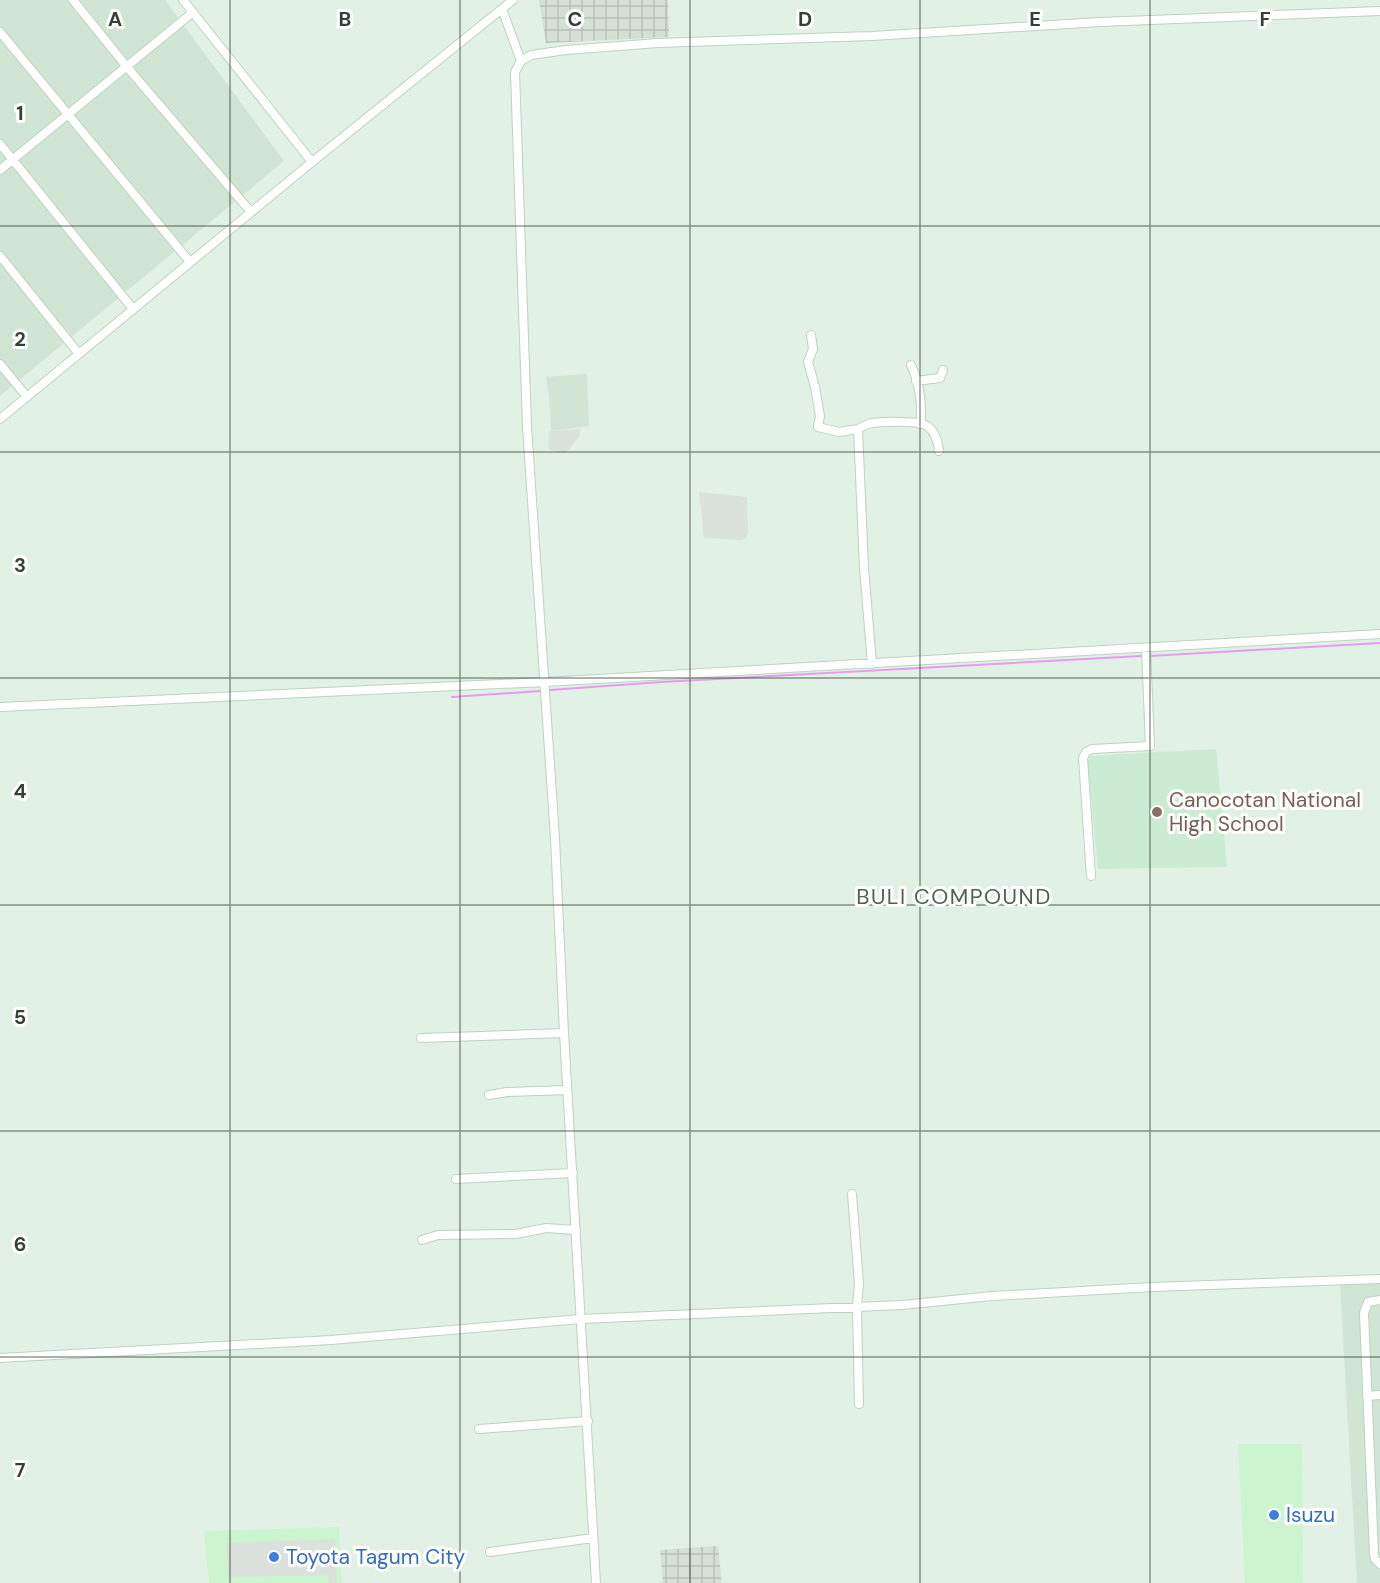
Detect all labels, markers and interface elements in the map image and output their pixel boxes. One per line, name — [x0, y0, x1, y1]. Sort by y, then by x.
text: A — [108, 6, 122, 32]
text: B — [339, 6, 351, 32]
text: C — [568, 6, 582, 32]
text: D — [798, 6, 812, 32]
text: E — [1029, 6, 1041, 32]
text: F — [1259, 6, 1271, 32]
text: 1 — [16, 100, 24, 126]
text: 2 — [14, 326, 26, 352]
text: 3 — [14, 552, 26, 578]
text: 4 — [14, 778, 27, 804]
place label: Canocotan National High School — [1169, 786, 1361, 838]
marker: Canocotan National High School — [1150, 805, 1164, 819]
district label: BULI COMPOUND — [856, 882, 1052, 911]
text: 5 — [14, 1004, 26, 1030]
text: 6 — [14, 1231, 26, 1257]
text: 7 — [15, 1457, 26, 1483]
place label: Isuzu — [1286, 1501, 1335, 1529]
marker: Isuzu — [1267, 1508, 1281, 1522]
place label: Toyota Tagum City — [286, 1543, 465, 1571]
marker: Toyota Tagum City — [267, 1550, 281, 1564]

